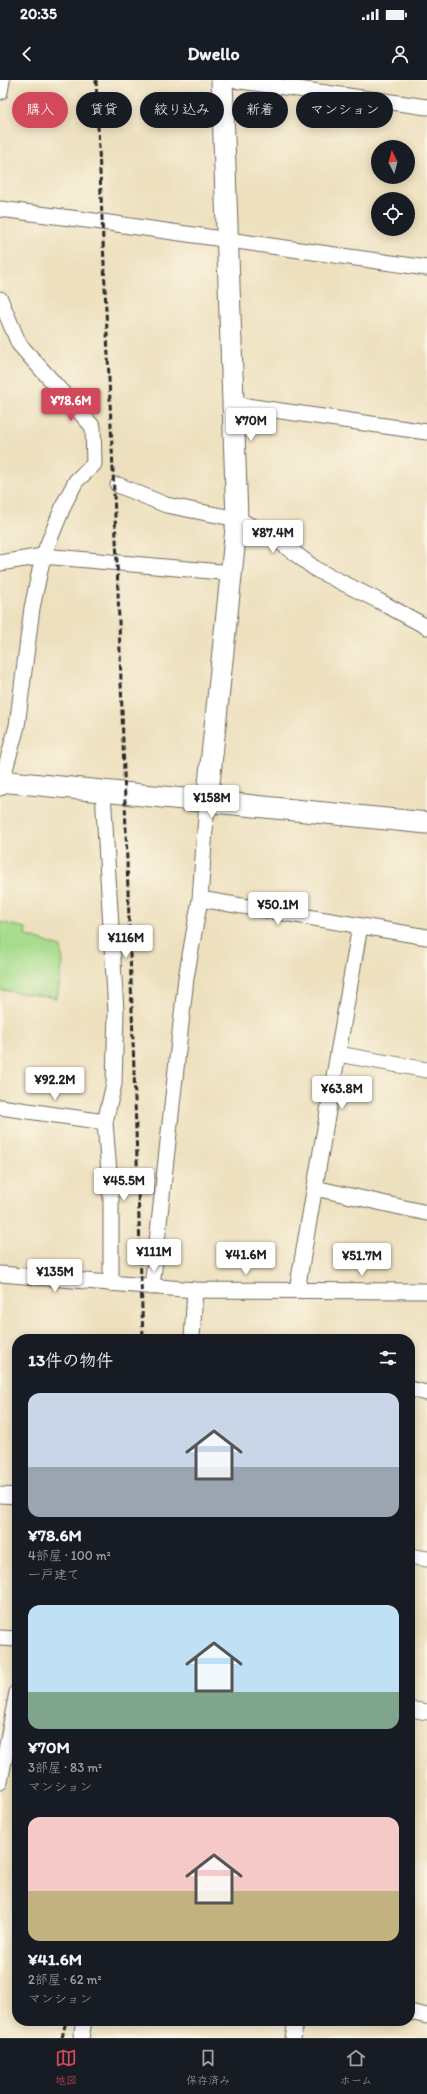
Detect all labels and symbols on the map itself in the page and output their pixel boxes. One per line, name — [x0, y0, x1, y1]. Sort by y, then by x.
north arrow — [371, 140, 415, 184]
pin: ¥78.6M — [38, 388, 104, 422]
pin: ¥70M — [227, 408, 275, 442]
pin: ¥87.4M — [240, 520, 306, 554]
pin: ¥158M — [184, 785, 240, 819]
pin: ¥50.1M — [245, 892, 311, 926]
pin: ¥116M — [98, 925, 154, 959]
pin: ¥92.2M — [22, 1067, 88, 1101]
pin: ¥63.8M — [309, 1076, 375, 1110]
pin: ¥45.5M — [91, 1168, 157, 1202]
pin: ¥111M — [126, 1239, 182, 1273]
pin: ¥41.6M — [213, 1242, 279, 1276]
pin: ¥51.7M — [329, 1243, 395, 1277]
pin: ¥135M — [27, 1259, 83, 1293]

